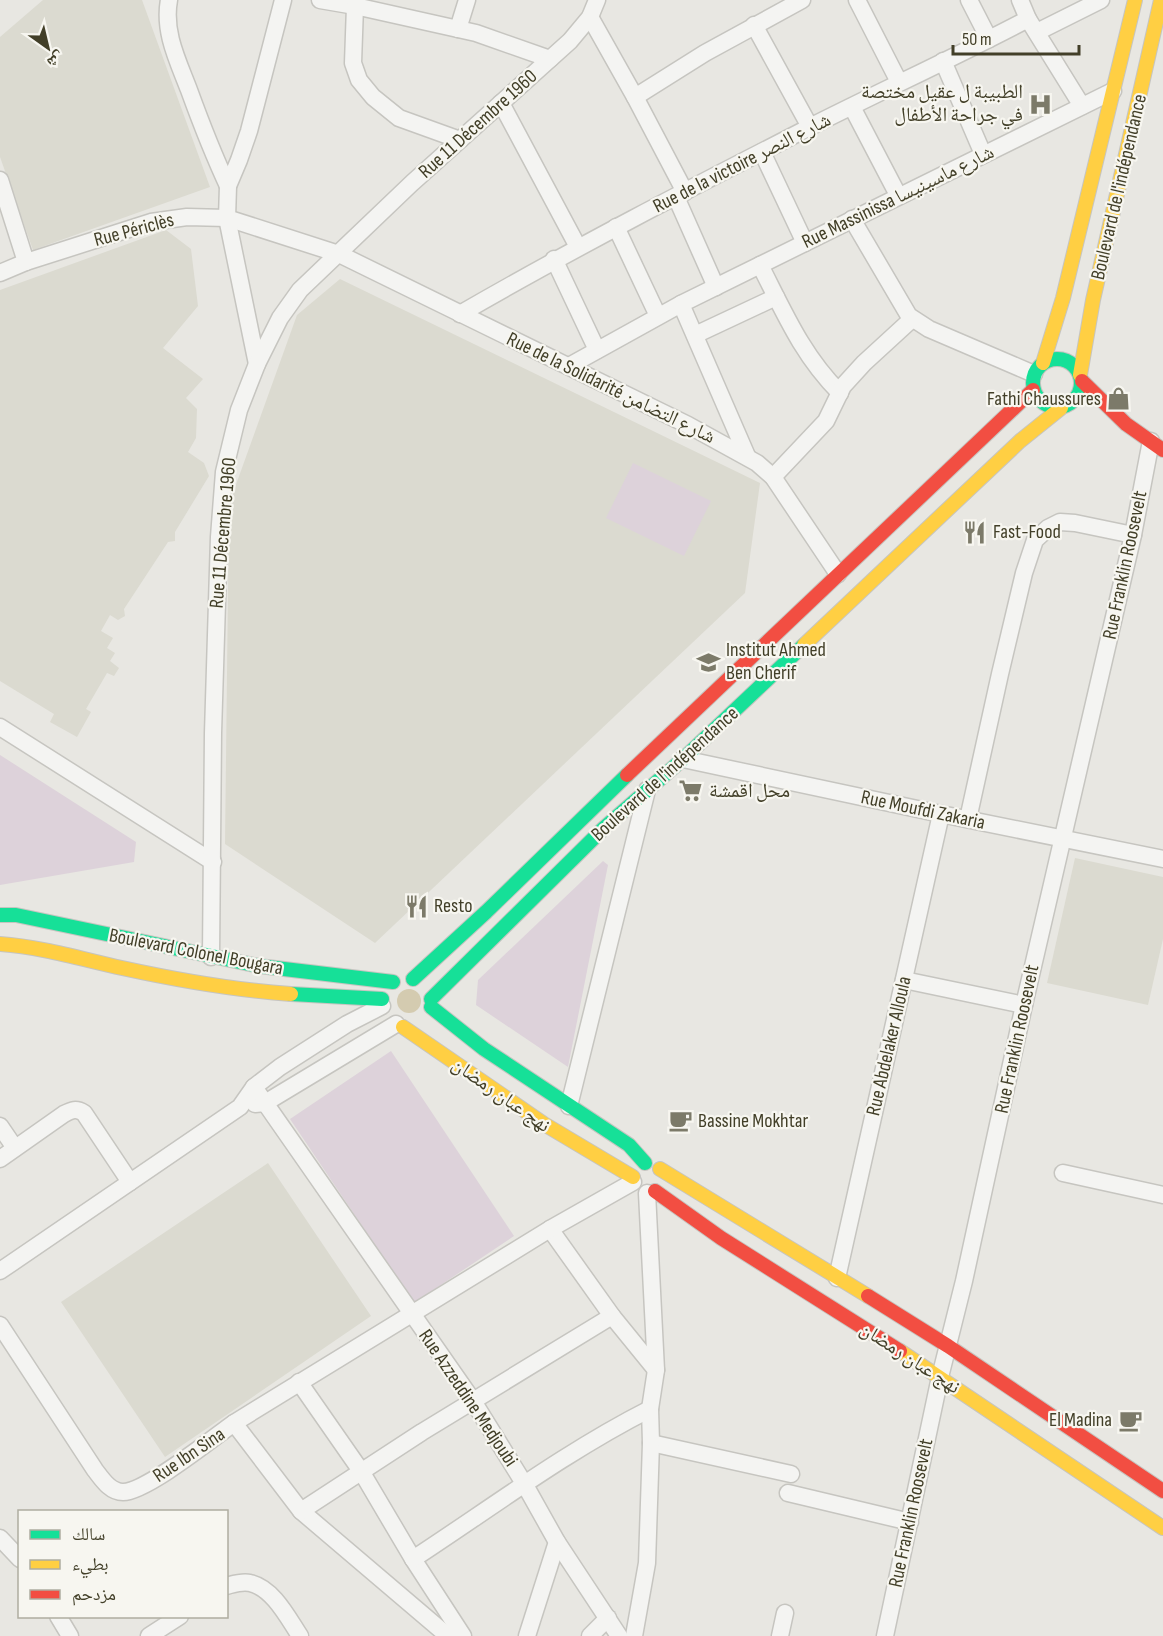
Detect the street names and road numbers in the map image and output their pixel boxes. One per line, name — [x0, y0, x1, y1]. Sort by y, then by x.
street label: Rue 11 Décembre 1960 — [414, 65, 542, 183]
street label: Boulevard de l'indépendance — [1086, 92, 1152, 282]
street label: Rue de la victoire شارع النصر — [649, 108, 835, 218]
street label: Rue Massinissa شارع ماسينيسا — [798, 140, 998, 254]
street label: Rue Périclès — [91, 208, 177, 252]
street label: Rue de la Solidarité شارع التضامن — [503, 327, 719, 449]
street label: Rue 11 Décembre 1960 — [204, 457, 242, 609]
street label: Rue Franklin Roosevelt — [1098, 488, 1152, 642]
street label: Boulevard de l'indépendance — [586, 702, 744, 846]
street label: Rue Moufdi Zakaria — [859, 785, 987, 835]
street label: Boulevard Colonel Bougara — [107, 923, 285, 981]
street label: Rue Franklin Roosevelt — [990, 962, 1044, 1116]
street label: Rue Abdelaker Alloula — [861, 974, 917, 1118]
street label: نهج عبان رمضان — [447, 1052, 555, 1138]
street label: نهج عبان رمضان — [855, 1317, 965, 1399]
street label: Rue Azzeddine Medjoubi — [413, 1325, 523, 1471]
street label: Rue Ibn Sina — [149, 1422, 229, 1488]
street label: Rue Franklin Roosevelt — [884, 1436, 938, 1590]

